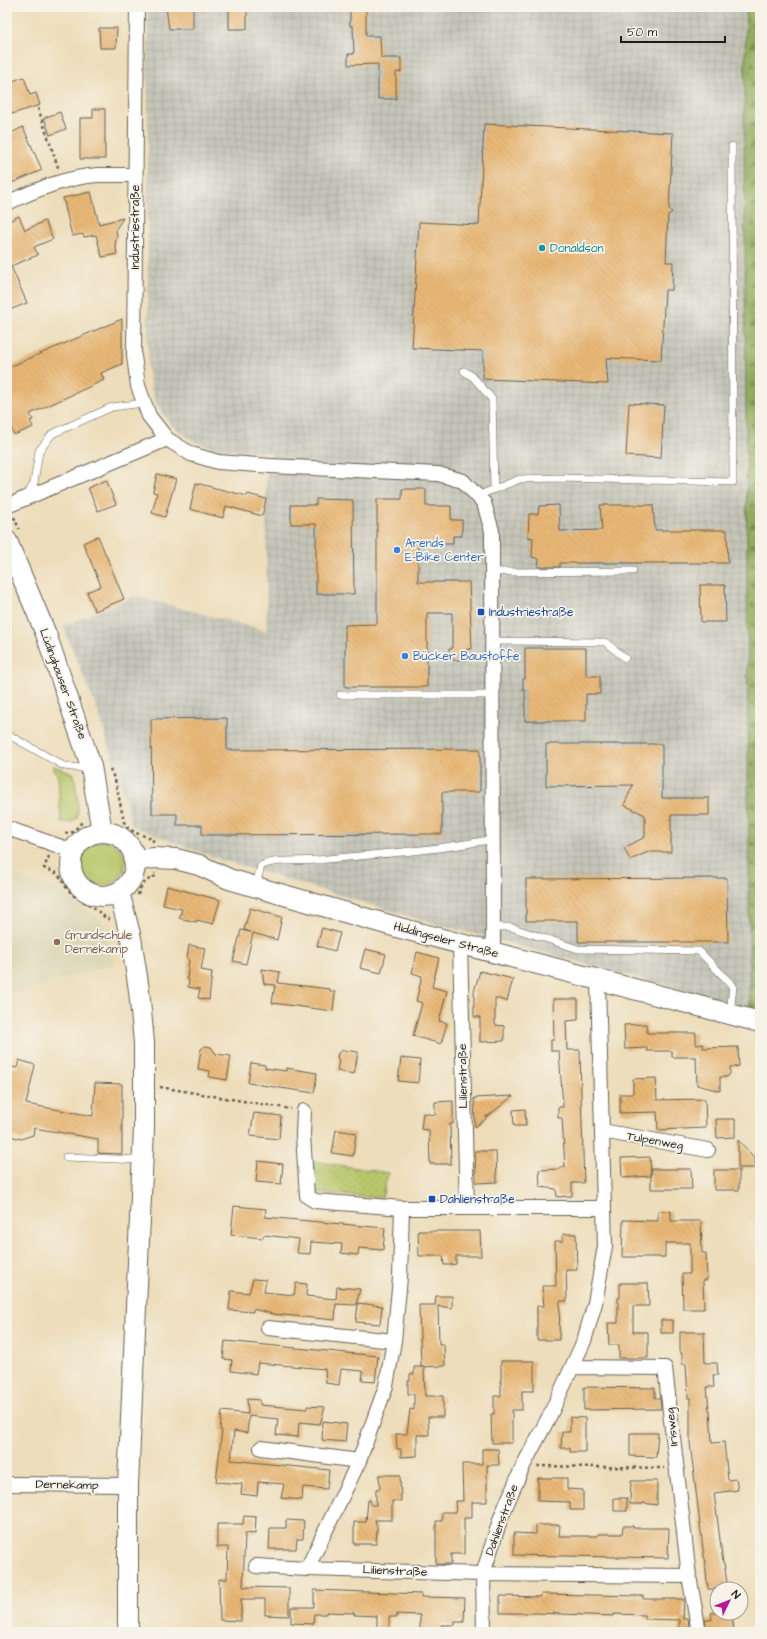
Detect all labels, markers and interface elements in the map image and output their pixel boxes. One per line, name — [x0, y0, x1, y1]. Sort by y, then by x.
scale bar — [621, 18, 725, 44]
text: 50 m — [627, 24, 658, 41]
street label: Industriestraße — [127, 184, 144, 269]
place label: Donaldson — [550, 240, 603, 257]
marker: Donaldson — [537, 243, 547, 253]
place label: Arends E-Bike Center — [405, 535, 484, 566]
marker: Arends E-Bike Center — [392, 545, 402, 555]
place label: Industriestraße — [489, 604, 574, 621]
marker: Industriestraße — [476, 607, 486, 617]
street label: Lüdinghauser Straße — [34, 626, 91, 743]
place label: Bücker Baustoffe — [413, 648, 520, 665]
marker: Bücker Baustoffe — [400, 651, 410, 661]
street label: Hiddingseler Straße — [391, 918, 501, 963]
place label: Grundschule Dernekamp — [65, 927, 133, 958]
marker: Grundschule Dernekamp — [52, 937, 62, 947]
street label: Lilienstraße — [454, 1043, 472, 1109]
street label: Tulpenweg — [625, 1128, 685, 1155]
place label: Dahlienstraße — [440, 1191, 515, 1208]
marker: Dahlienstraße — [427, 1194, 437, 1204]
street label: Irisweg — [662, 1407, 683, 1447]
street label: Dernekamp — [35, 1476, 99, 1494]
street label: Dahlienstraße — [481, 1482, 523, 1558]
street label: Lilienstraße — [362, 1561, 428, 1581]
north arrow — [709, 1581, 749, 1621]
text: N — [728, 1587, 744, 1602]

